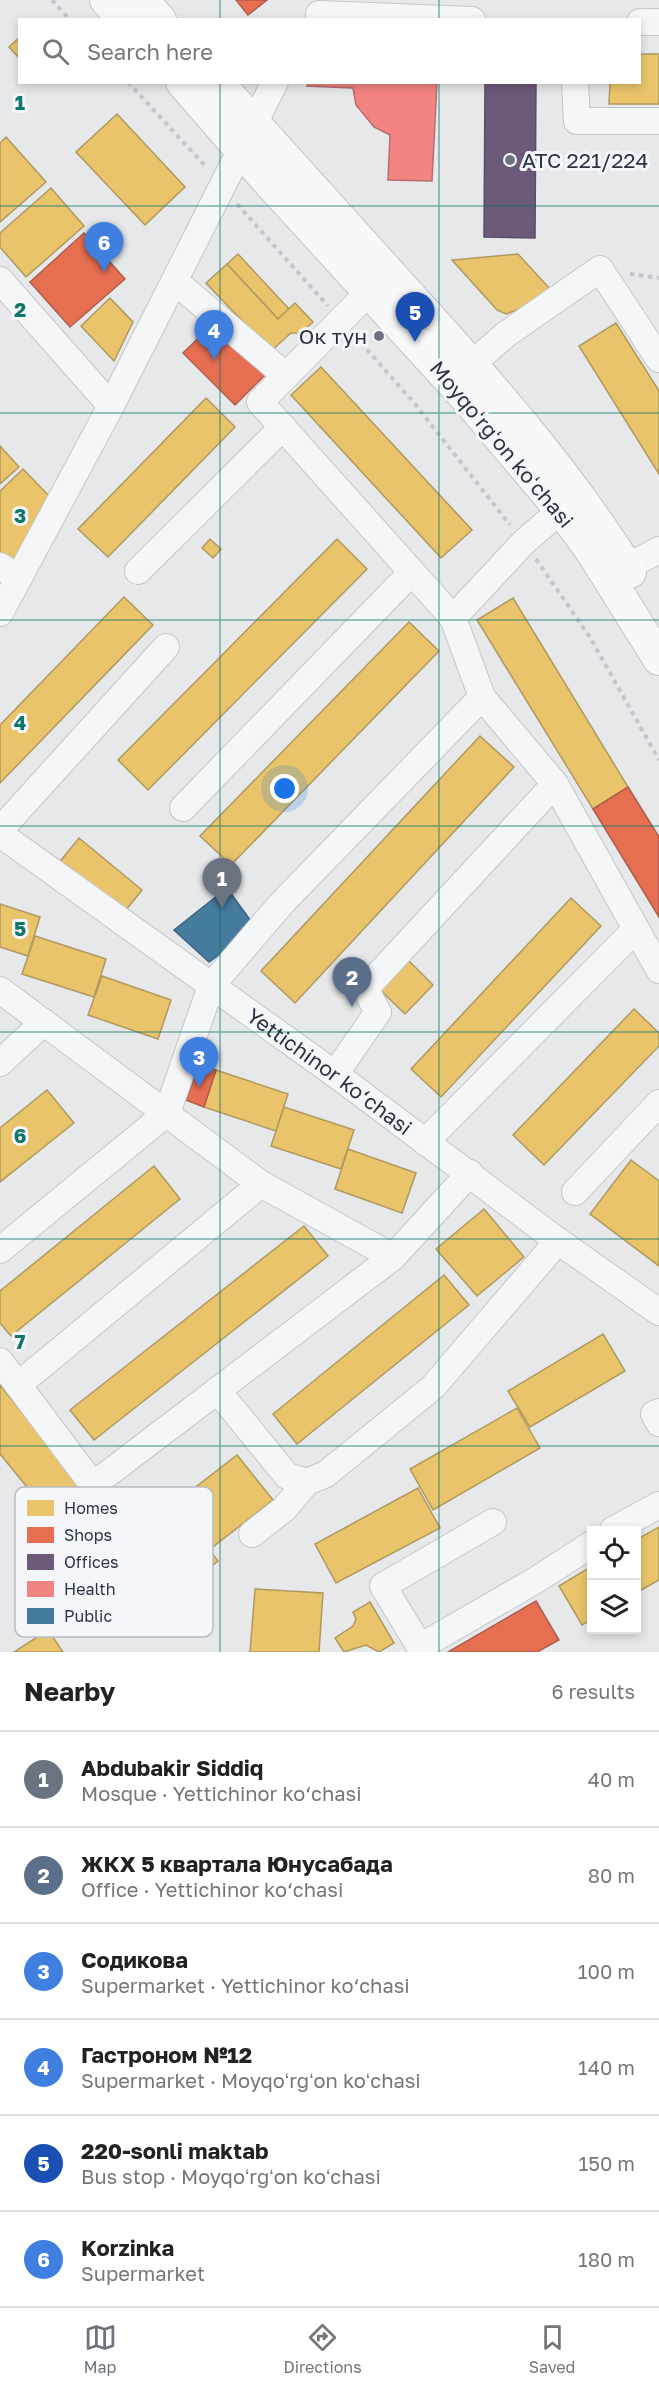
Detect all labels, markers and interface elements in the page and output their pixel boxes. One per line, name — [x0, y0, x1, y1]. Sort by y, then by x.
search box — [18, 18, 641, 84]
icon: search — [39, 35, 72, 68]
text: Search here — [87, 38, 213, 65]
text: 1 — [15, 90, 25, 114]
place label: АТС 221/224 — [522, 147, 648, 173]
marker: АТС 221/224 — [503, 153, 517, 167]
pin: 6 — [84, 222, 124, 272]
pin: 5 — [396, 292, 434, 342]
text: 2 — [14, 297, 26, 321]
pin: 4 — [194, 310, 234, 360]
place label: Ок тун — [299, 323, 367, 349]
marker: Ок тун — [372, 329, 386, 343]
street label: Moyqoʻrgʻon koʻchasi — [425, 355, 579, 533]
text: 3 — [14, 503, 26, 527]
text: 4 — [14, 710, 26, 734]
your location — [270, 774, 299, 803]
pin: 1 — [202, 858, 242, 908]
text: 5 — [14, 916, 26, 940]
pin: 2 — [332, 958, 372, 1007]
street label: Yettichinor ko‘chasi — [242, 1002, 417, 1140]
pin: 3 — [180, 1038, 218, 1087]
text: 6 — [14, 1123, 26, 1147]
text: 7 — [15, 1329, 26, 1353]
legend — [15, 1487, 213, 1637]
text: Homes — [64, 1498, 118, 1518]
text: Shops — [64, 1525, 112, 1545]
map controls — [587, 1526, 641, 1634]
button: locate — [587, 1526, 641, 1580]
text: Offices — [64, 1552, 118, 1572]
text: Health — [64, 1579, 116, 1599]
button: layers — [587, 1580, 641, 1634]
text: Public — [64, 1606, 112, 1626]
text: Nearby — [24, 1676, 115, 1707]
text: 6 results — [551, 1679, 635, 1703]
text: Abdubakir Siddiq — [81, 1754, 263, 1781]
text: 1 — [38, 1767, 49, 1791]
text: 40 m — [588, 1767, 635, 1791]
text: Mosque · Yettichinor ko‘chasi — [81, 1781, 362, 1805]
text: ЖКХ 5 квартала Юнусабада — [81, 1850, 393, 1877]
text: 2 — [37, 1863, 50, 1887]
text: 80 m — [588, 1863, 635, 1887]
text: Office · Yettichinor ko‘chasi — [81, 1877, 343, 1901]
text: Содикова — [81, 1946, 188, 1973]
text: 3 — [37, 1959, 50, 1983]
text: 100 m — [578, 1959, 635, 1983]
text: Supermarket · Yettichinor ko‘chasi — [81, 1973, 410, 1997]
text: Гастроном №12 — [81, 2041, 252, 2068]
text: 4 — [37, 2055, 50, 2079]
text: 140 m — [578, 2055, 635, 2079]
text: Supermarket · Moyqoʻrgʻon koʻchasi — [81, 2068, 421, 2092]
text: 220-sonli maktab — [81, 2137, 268, 2164]
text: 5 — [37, 2151, 50, 2175]
text: 150 m — [579, 2151, 635, 2175]
text: Bus stop · Moyqoʻrgʻon koʻchasi — [81, 2164, 381, 2188]
text: Korzinka — [81, 2234, 174, 2261]
text: 6 — [37, 2247, 50, 2271]
text: 180 m — [578, 2247, 635, 2271]
text: Supermarket — [81, 2261, 205, 2285]
tab: Map — [84, 2321, 117, 2377]
tab: Directions — [284, 2321, 362, 2377]
tab: Saved — [529, 2321, 575, 2377]

